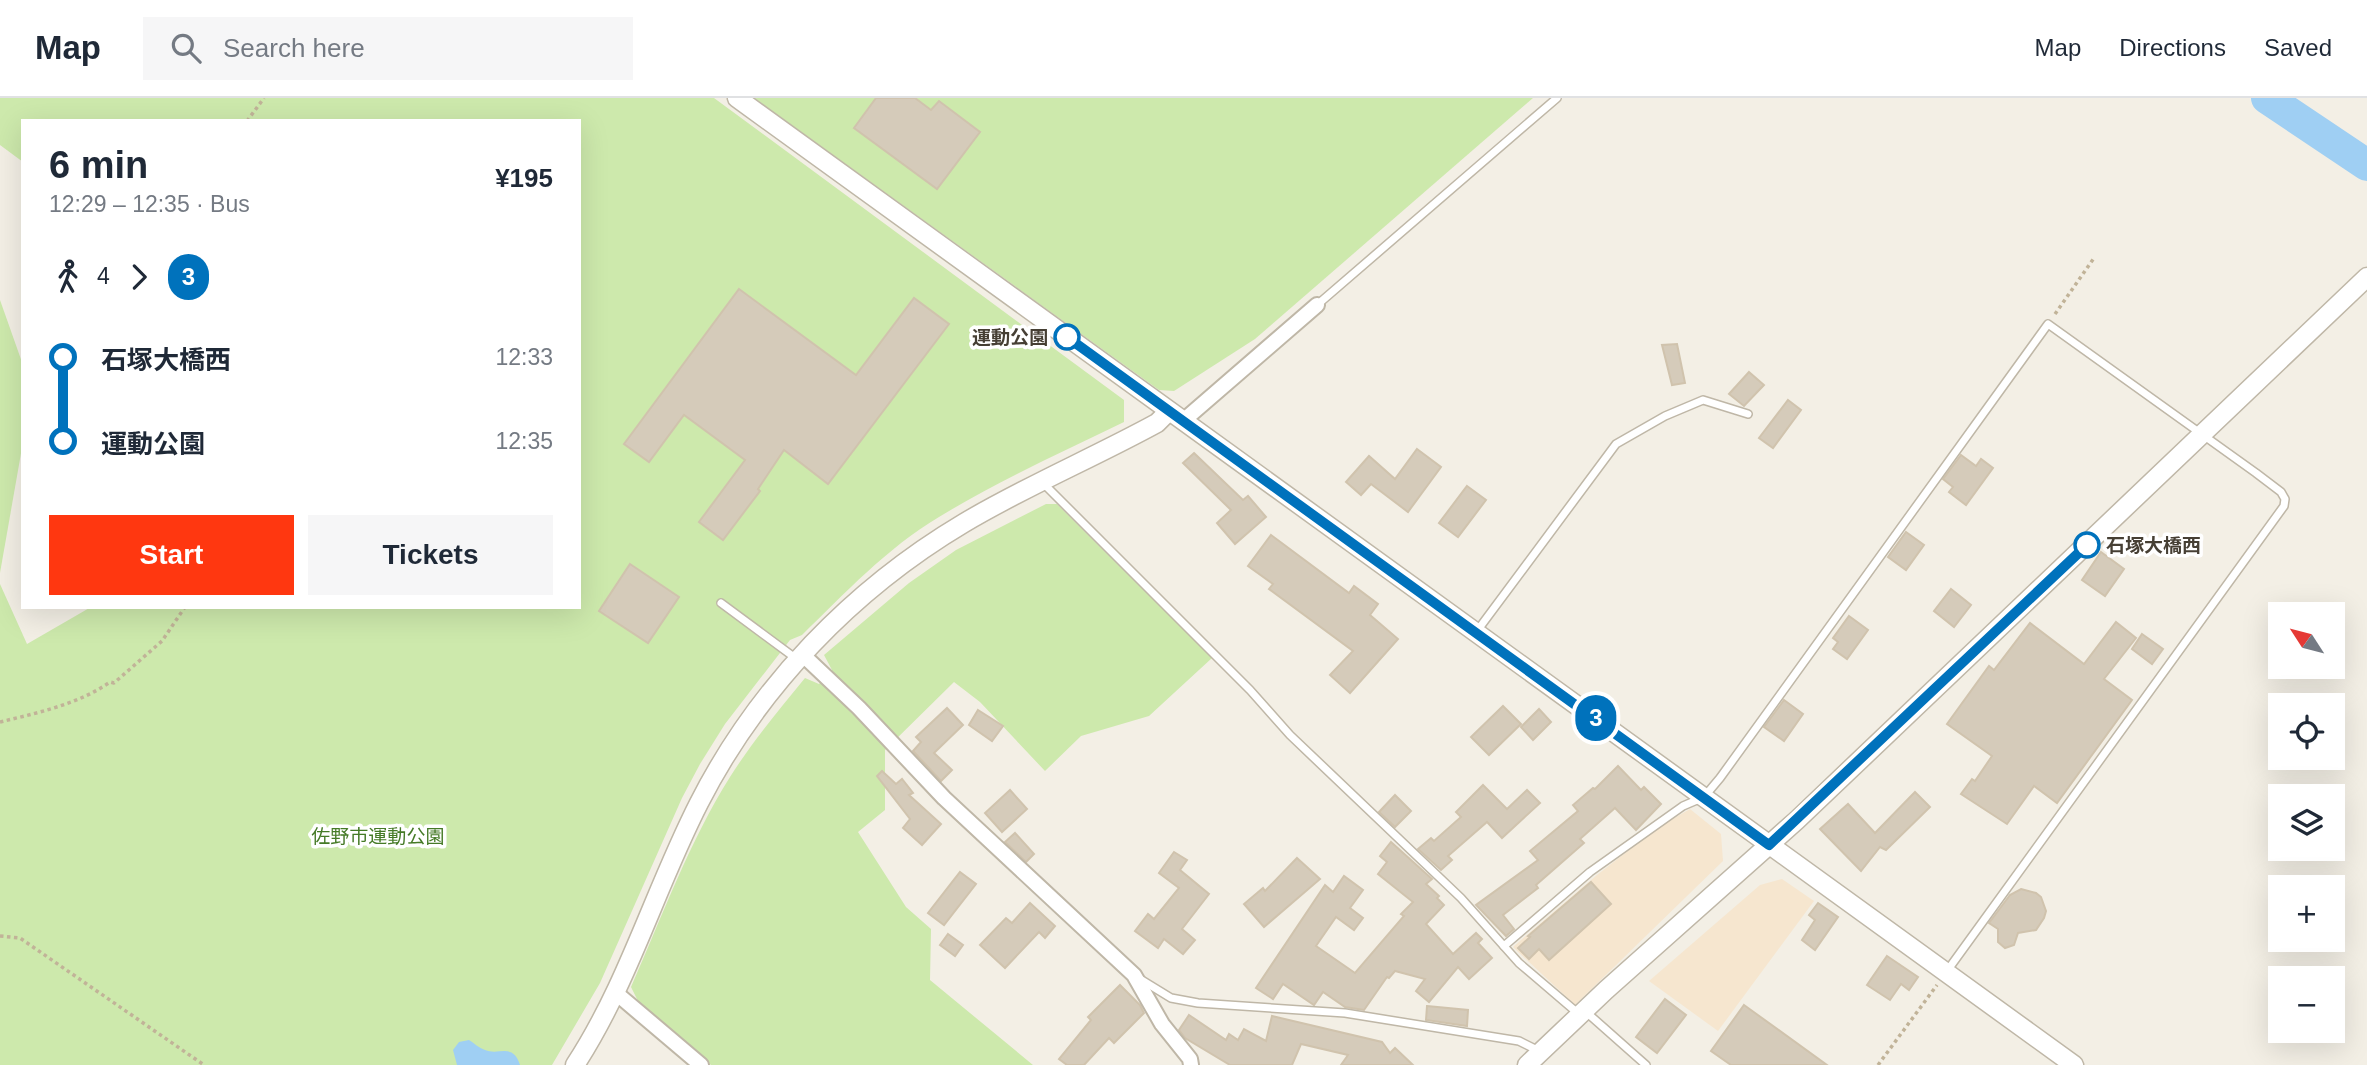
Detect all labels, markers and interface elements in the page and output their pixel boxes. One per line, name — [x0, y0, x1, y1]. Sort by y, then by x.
search box — [143, 17, 633, 80]
text: Map — [35, 29, 101, 66]
icon: search — [167, 29, 205, 67]
text: Search here — [223, 33, 365, 63]
text: Map — [2035, 34, 2081, 61]
text: Directions — [2119, 34, 2226, 61]
text: Saved — [2264, 34, 2332, 61]
text: 6 min — [49, 144, 148, 186]
text: ¥195 — [495, 163, 553, 193]
text: 12:29 – 12:35 · Bus — [49, 191, 250, 217]
icon: walk — [49, 258, 87, 296]
icon: forward — [120, 258, 158, 296]
text: 4 — [97, 263, 110, 289]
text: 3 — [182, 263, 195, 290]
marker: 運動公園 — [1054, 324, 1080, 350]
place label: 運動公園 — [972, 327, 1048, 348]
text: 12:33 — [495, 344, 553, 370]
text: 石塚大橋西 — [101, 345, 231, 375]
text: 12:35 — [495, 428, 553, 454]
text: 運動公園 — [101, 429, 205, 459]
button: Start — [49, 515, 294, 595]
button: Tickets — [308, 515, 553, 595]
marker: 石塚大橋西 — [2074, 532, 2100, 558]
place label: 石塚大橋西 — [2106, 535, 2201, 556]
north arrow — [2268, 602, 2345, 679]
map controls — [2268, 602, 2345, 1043]
button: locate — [2268, 693, 2345, 770]
line badge: 3 — [1573, 695, 1619, 741]
text: 3 — [1589, 704, 1603, 731]
button: layers — [2268, 784, 2345, 861]
park label: 佐野市運動公園 — [311, 826, 445, 847]
button: + — [2268, 875, 2345, 952]
button: − — [2268, 966, 2345, 1043]

